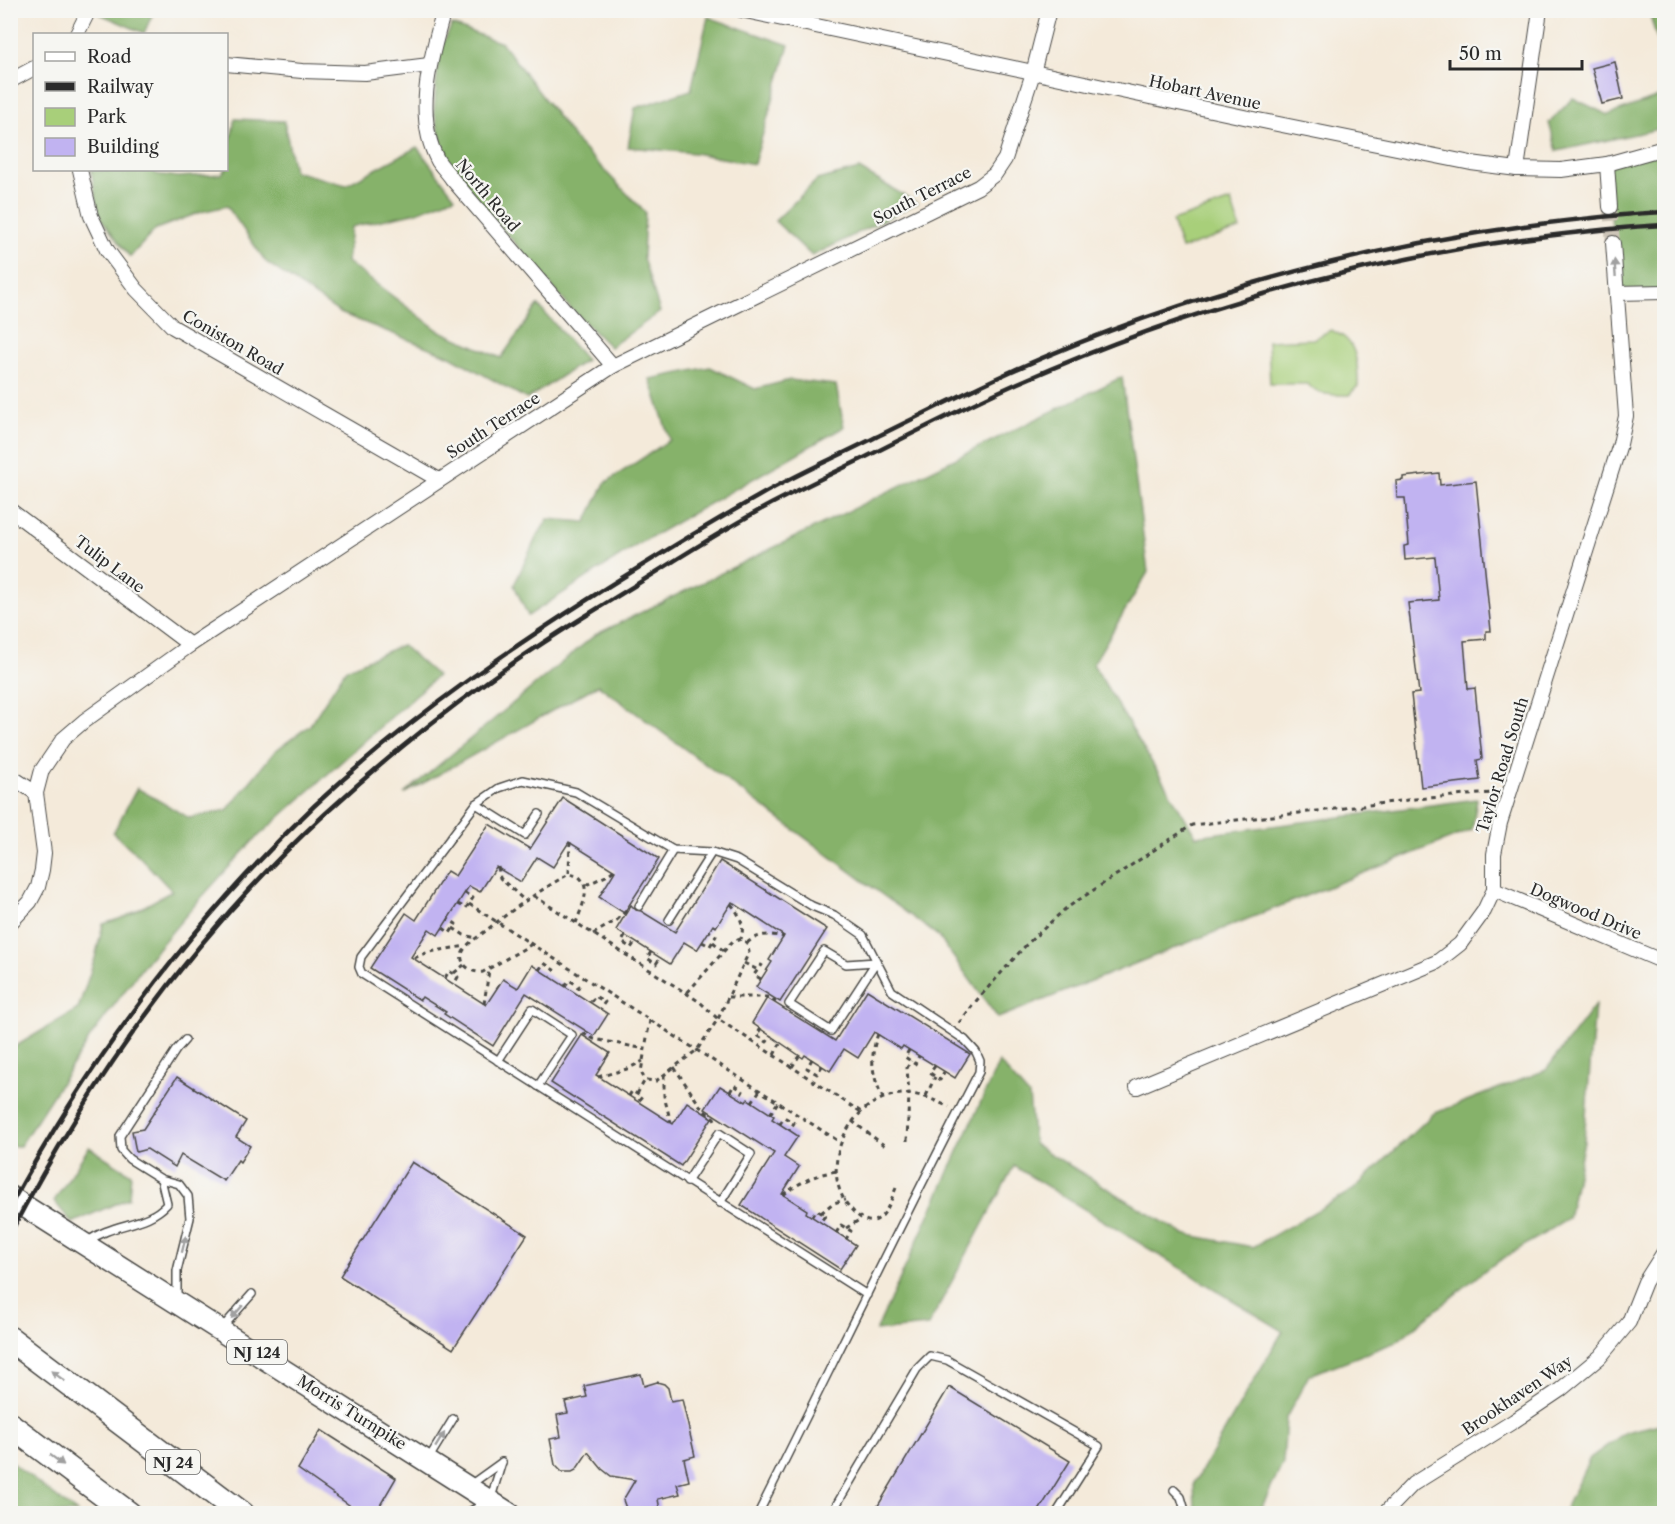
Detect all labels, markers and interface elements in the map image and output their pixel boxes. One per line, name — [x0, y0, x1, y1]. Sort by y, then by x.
legend — [33, 33, 228, 171]
scale bar — [1450, 33, 1582, 71]
text: 50 m — [1459, 43, 1502, 65]
text: Road — [87, 46, 132, 68]
street label: Hobart Avenue — [1147, 70, 1263, 114]
text: Railway — [87, 76, 155, 98]
text: Park — [87, 106, 128, 128]
text: Building — [87, 136, 159, 158]
street label: North Road — [452, 155, 524, 236]
street label: South Terrace — [870, 162, 974, 228]
one-way arrow — [1610, 258, 1620, 277]
street label: Coniston Road — [179, 305, 287, 379]
street label: South Terrace — [443, 387, 544, 463]
street label: Tulip Lane — [71, 531, 149, 597]
street label: Taylor Road South — [1472, 694, 1532, 836]
street label: Dogwood Drive — [1527, 878, 1645, 944]
one-way arrow — [180, 1234, 190, 1253]
one-way arrow — [230, 1304, 244, 1319]
road number: NJ 124 — [227, 1340, 287, 1364]
street label: Brookhaven Way — [1458, 1350, 1577, 1439]
one-way arrow — [51, 1370, 66, 1382]
street label: Morris Turnpike — [294, 1370, 410, 1454]
one-way arrow — [435, 1432, 446, 1448]
road number: NJ 24 — [146, 1450, 200, 1474]
one-way arrow — [50, 1454, 65, 1466]

